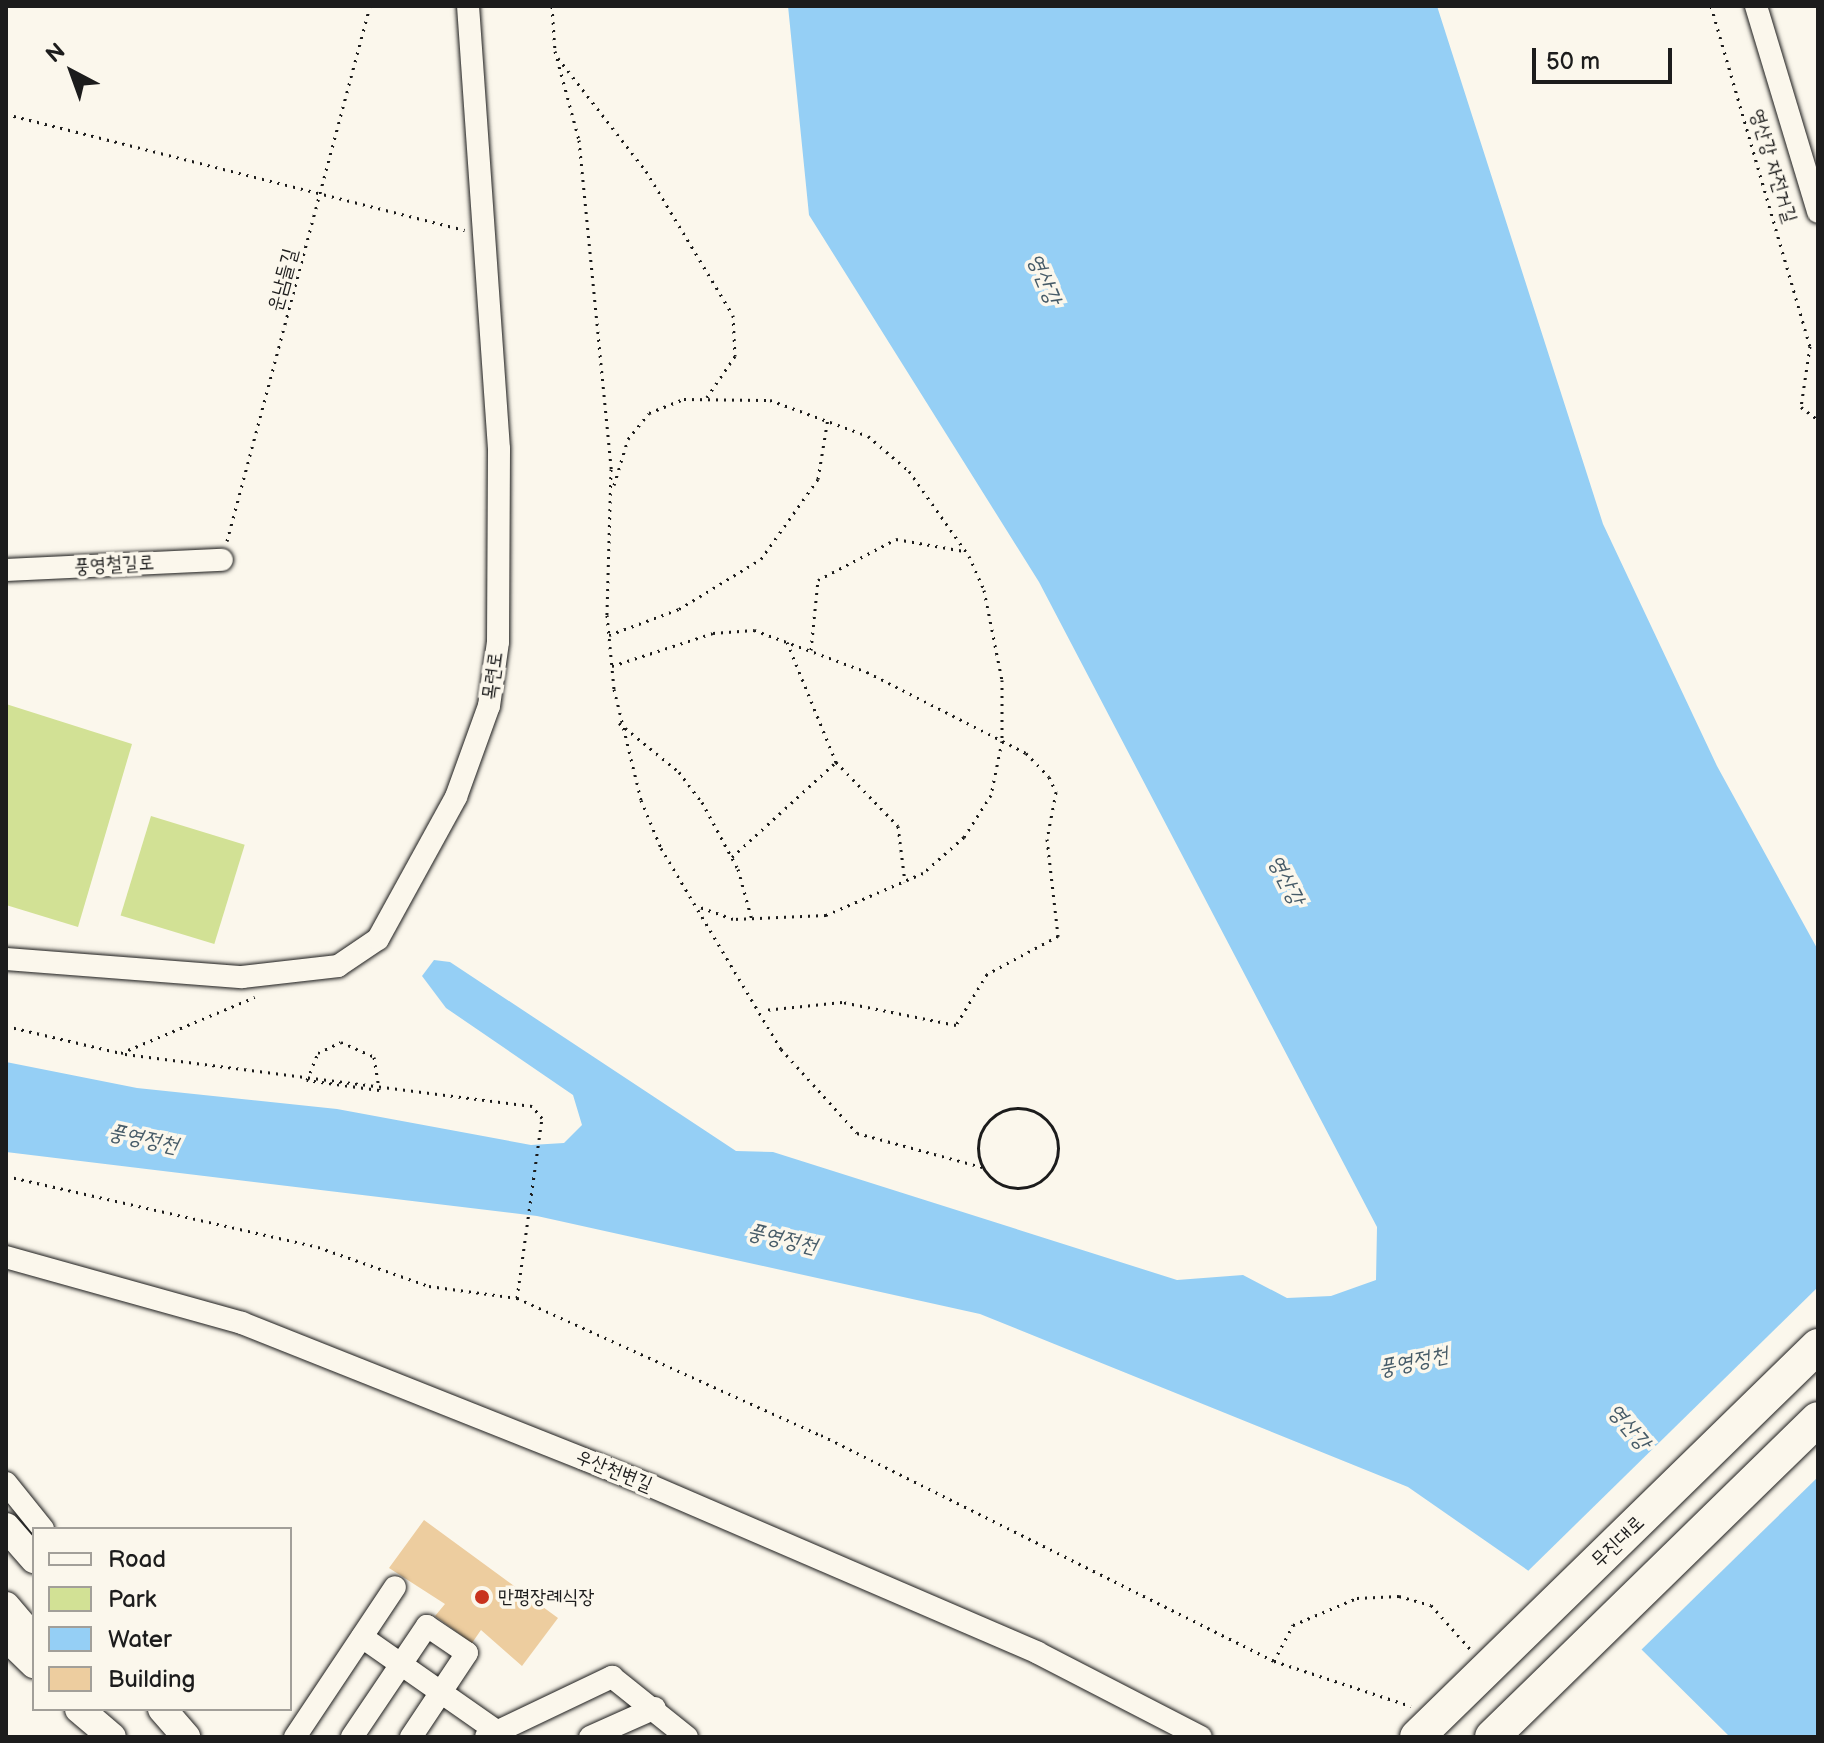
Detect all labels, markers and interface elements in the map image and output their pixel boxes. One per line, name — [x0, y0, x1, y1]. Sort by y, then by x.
north arrow — [32, 32, 112, 112]
scale bar — [1536, 32, 1676, 82]
text: N — [41, 38, 71, 69]
text: 50 m — [1546, 47, 1600, 76]
street label: 영산강 자전거길 — [1744, 106, 1802, 226]
street label: 운남들길 — [263, 246, 303, 314]
water label: 영산강 — [1021, 249, 1067, 309]
street label: 풍영철길로 — [73, 551, 155, 579]
street label: 목련로 — [478, 650, 508, 702]
water label: 영산강 — [1262, 850, 1310, 910]
water label: 풍영정천 — [106, 1119, 180, 1159]
water label: 풍영정천 — [745, 1218, 819, 1260]
water label: 풍영정천 — [1376, 1342, 1450, 1382]
water label: 영산강 — [1602, 1398, 1656, 1456]
street label: 우산천변길 — [572, 1445, 656, 1497]
street label: 무진대로 — [1587, 1511, 1649, 1573]
legend — [32, 1527, 292, 1711]
text: Road — [108, 1545, 166, 1574]
text: Park — [108, 1585, 156, 1614]
place label: 만평장례식장 — [498, 1585, 595, 1609]
marker: 만평장례식장 — [473, 1588, 491, 1606]
text: Water — [108, 1625, 172, 1654]
text: Building — [108, 1665, 195, 1694]

